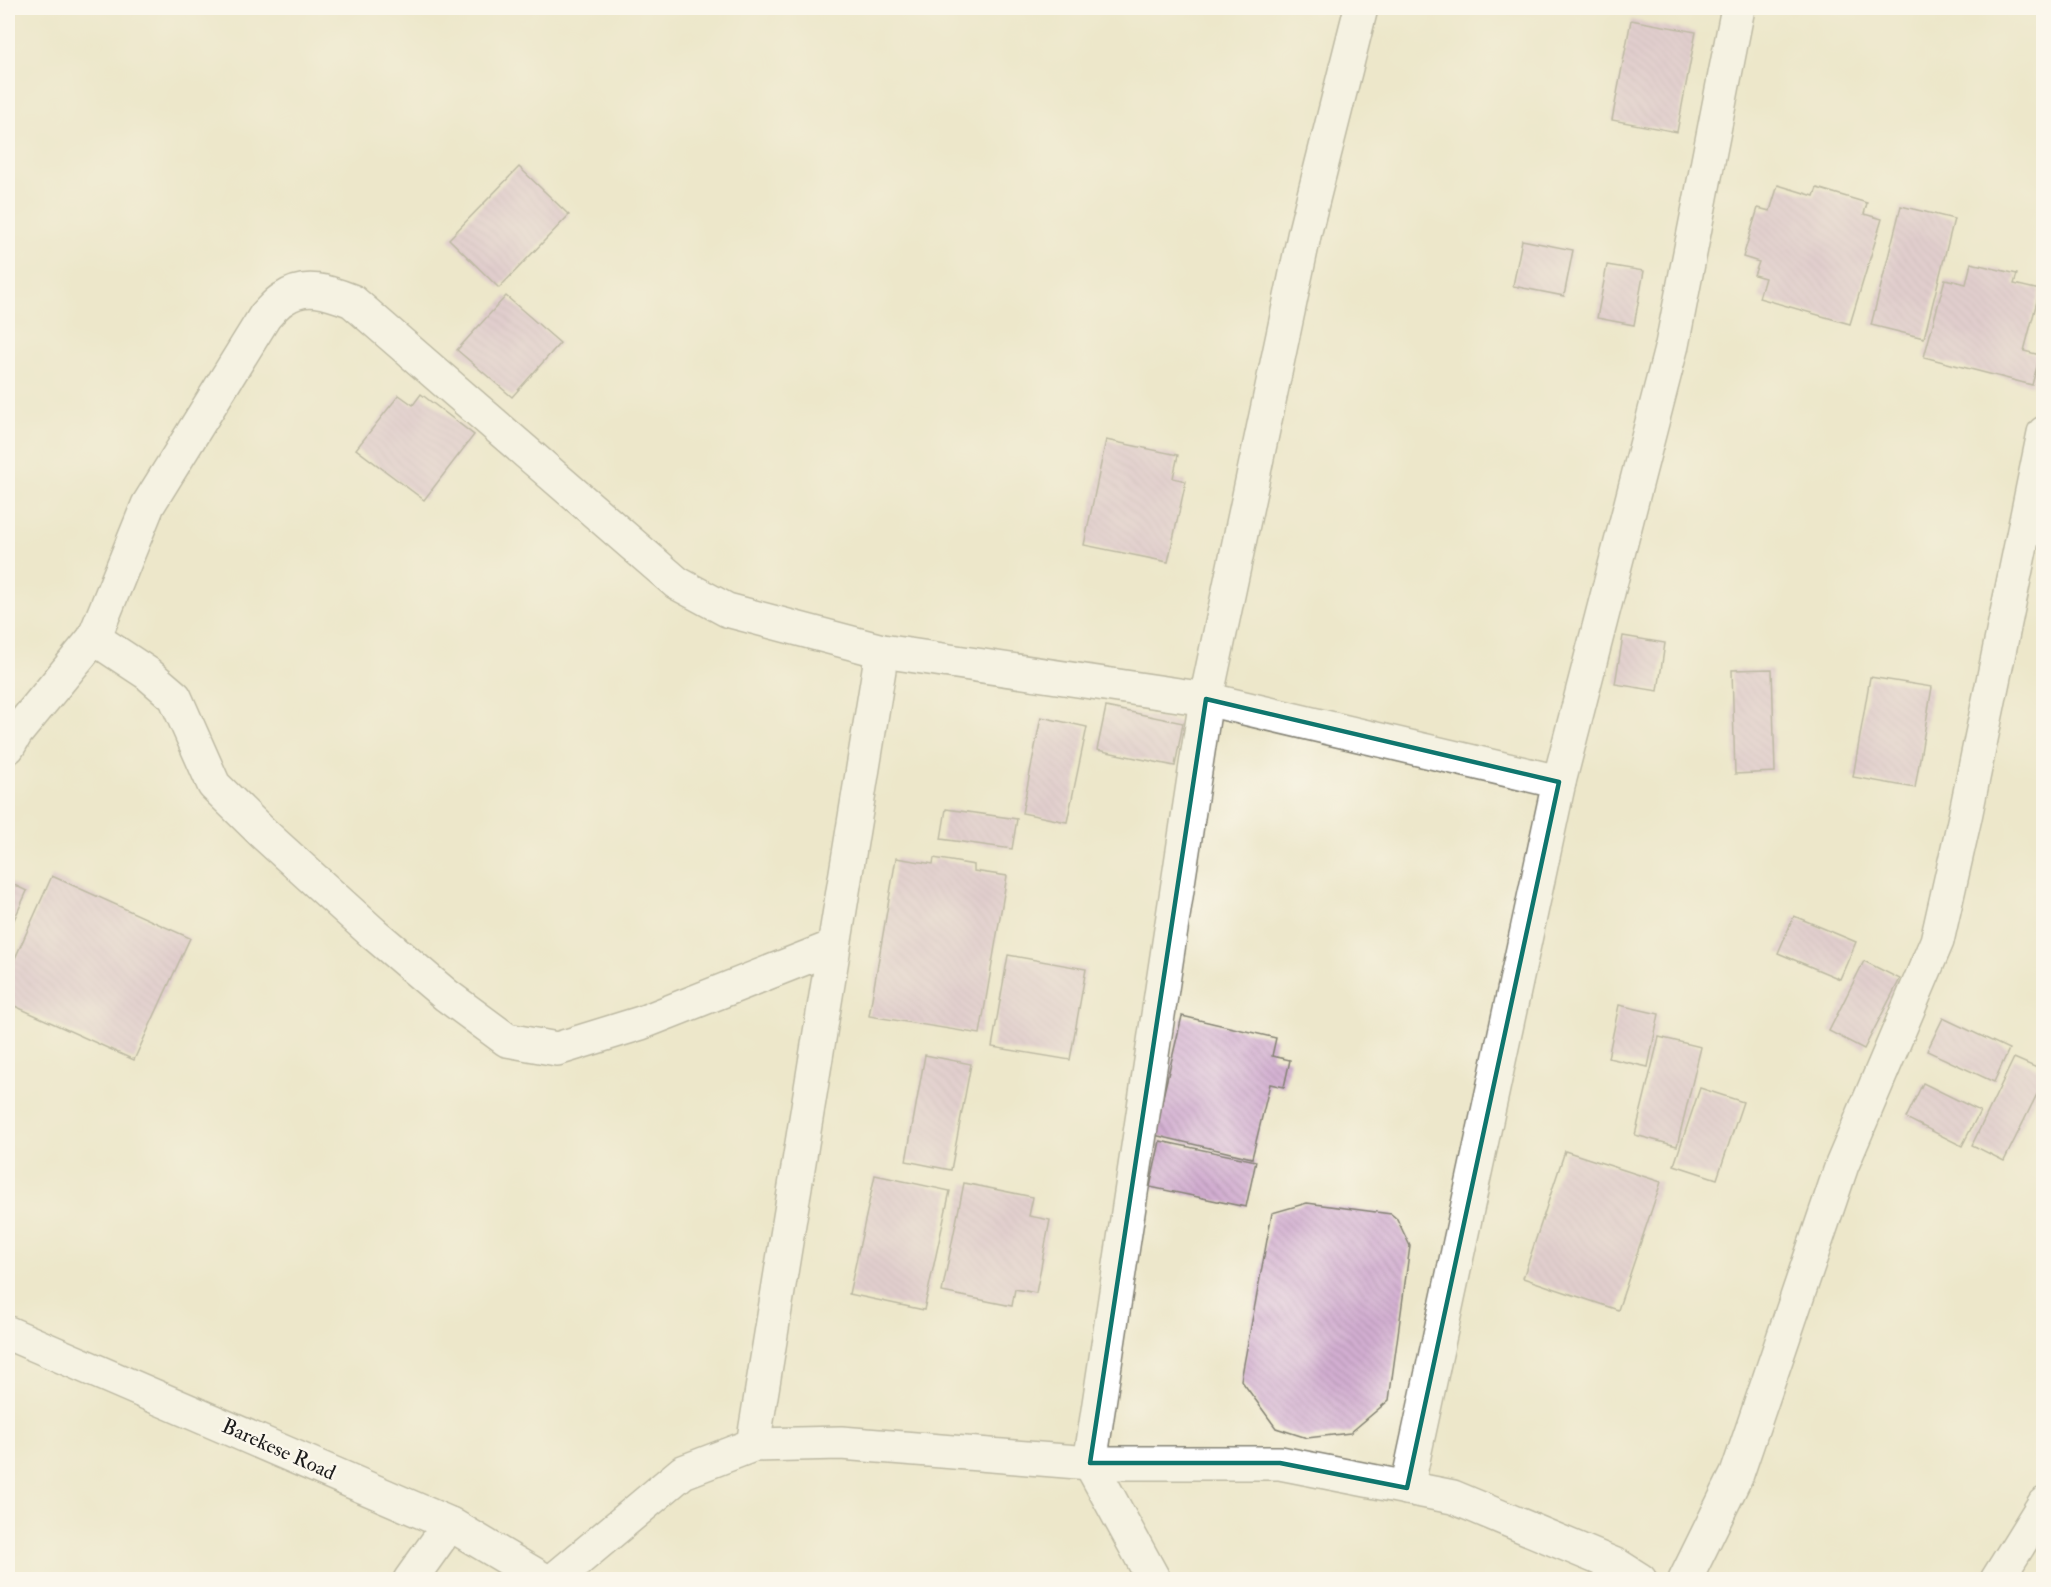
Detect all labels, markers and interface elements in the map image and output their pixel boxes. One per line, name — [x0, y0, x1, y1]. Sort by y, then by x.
street label: Barekese Road — [218, 1412, 340, 1487]

